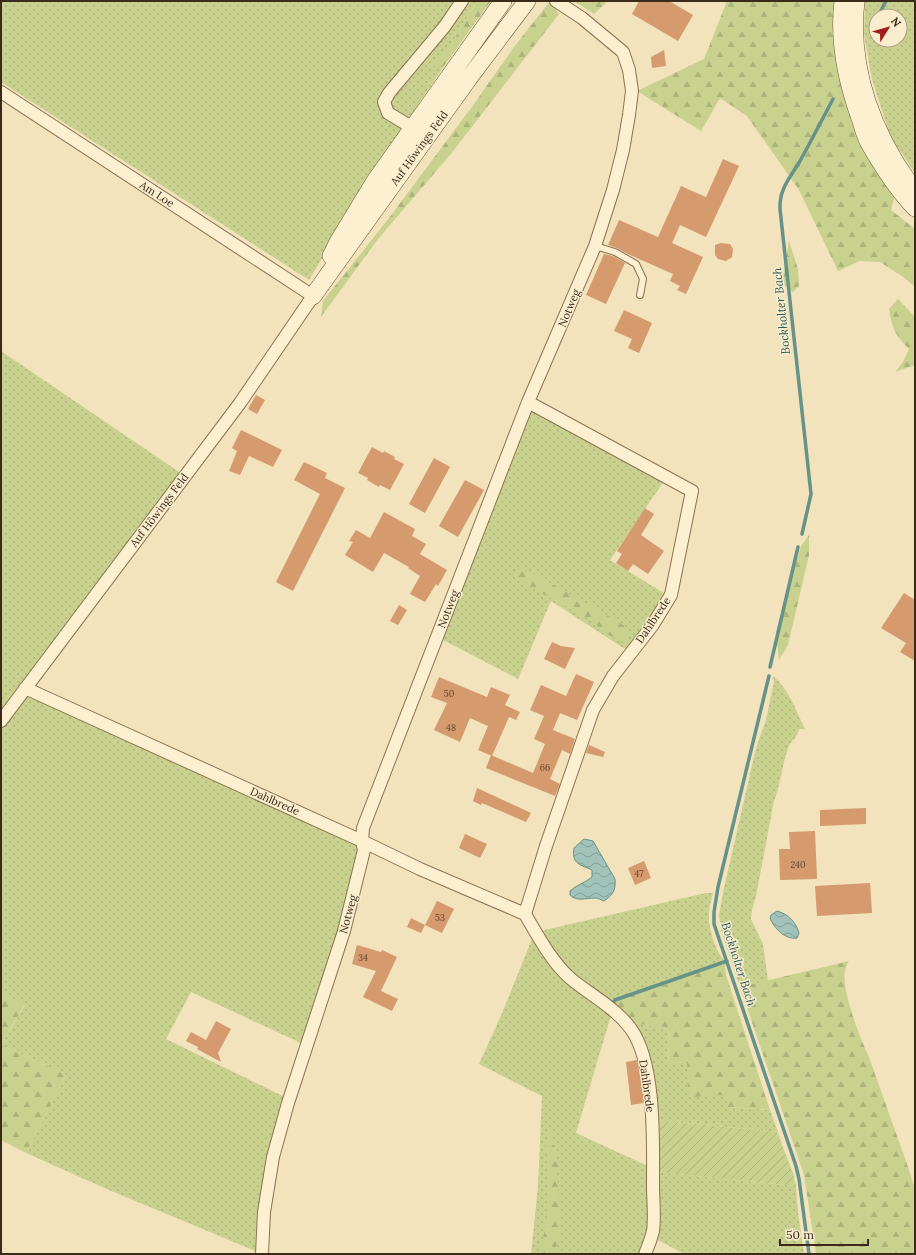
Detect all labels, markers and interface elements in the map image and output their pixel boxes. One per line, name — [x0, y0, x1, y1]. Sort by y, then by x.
north arrow — [868, 8, 908, 48]
text: N — [888, 14, 904, 30]
street label: Auf Höwings Feld — [387, 108, 451, 189]
street label: Am Loe — [136, 177, 177, 210]
water label: Bockholter Bach — [769, 267, 793, 355]
street label: Notweg — [555, 286, 584, 329]
street label: Auf Höwings Feld — [126, 470, 192, 550]
street label: Notweg — [434, 587, 462, 630]
street label: Dahlbrede — [632, 594, 674, 646]
house number: 50 — [444, 688, 455, 699]
house number: 48 — [446, 722, 456, 733]
house number: 66 — [540, 762, 550, 773]
street label: Dahlbrede — [248, 784, 302, 818]
house number: 240 — [790, 859, 806, 870]
house number: 47 — [634, 868, 644, 879]
street label: Notweg — [336, 892, 360, 935]
house number: 53 — [435, 912, 445, 923]
water label: Bockholter Bach — [718, 920, 760, 1008]
house number: 34 — [358, 952, 368, 963]
street label: Dahlbrede — [636, 1059, 658, 1113]
scale bar — [780, 1221, 868, 1247]
text: 50 m — [786, 1227, 814, 1242]

